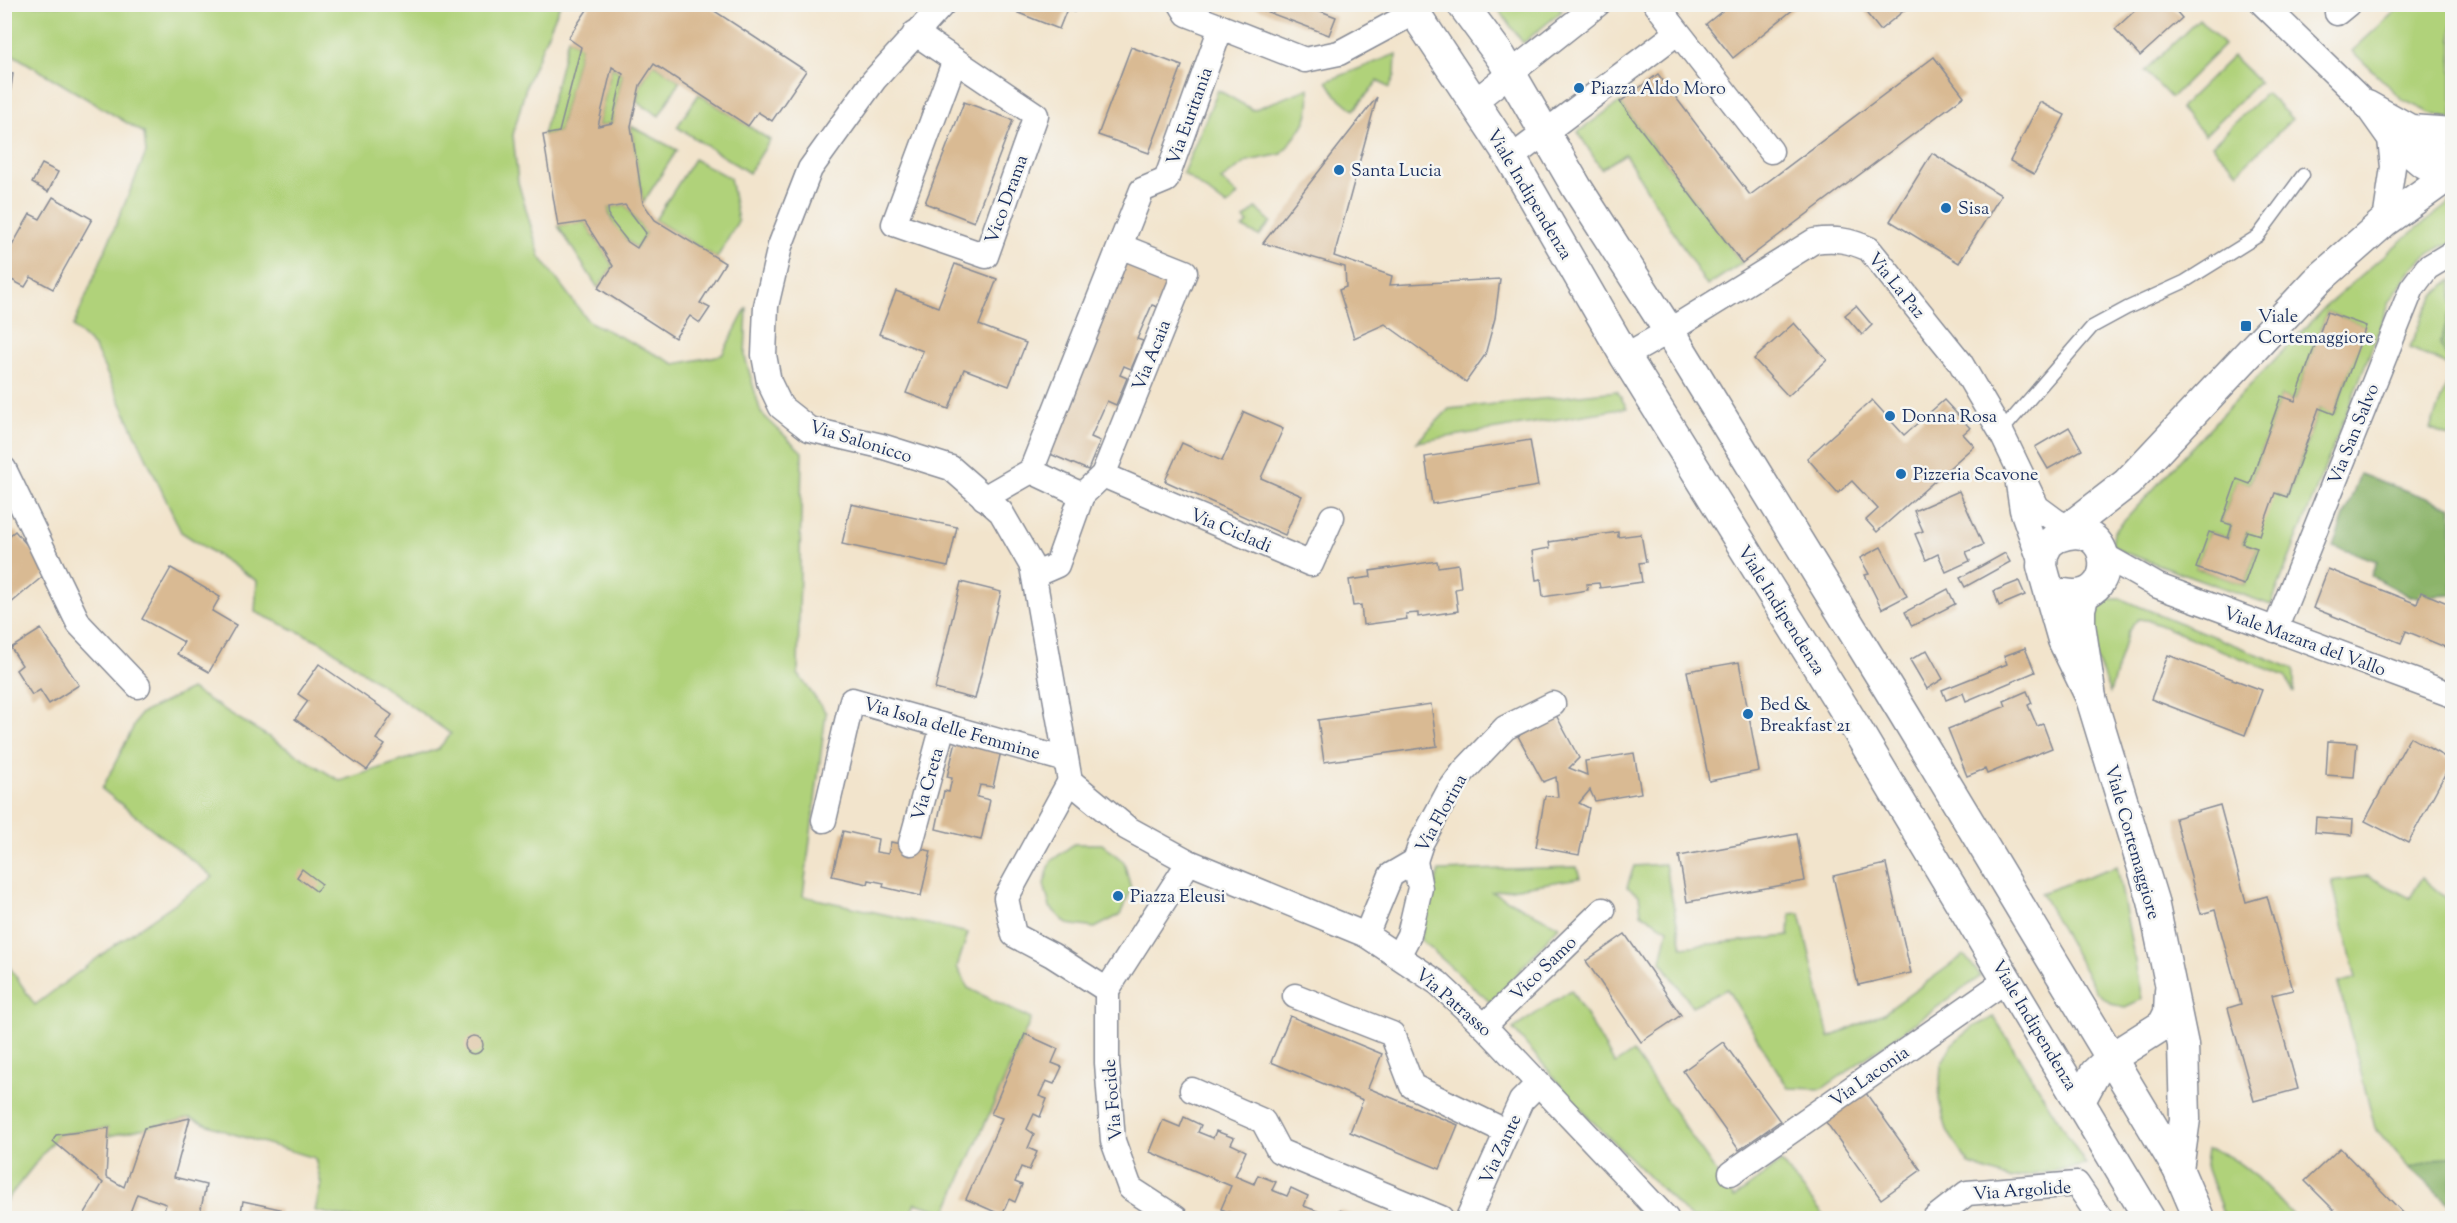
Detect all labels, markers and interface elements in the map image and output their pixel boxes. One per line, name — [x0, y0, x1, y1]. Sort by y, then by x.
street label: Via Euritania — [1161, 64, 1221, 169]
place label: Piazza Aldo Moro — [1591, 77, 1726, 103]
marker: Piazza Aldo Moro — [1572, 81, 1586, 95]
street label: Viale Indipendenza — [1479, 125, 1578, 265]
street label: Vico Drama — [980, 152, 1036, 248]
place label: Santa Lucia — [1351, 159, 1442, 185]
marker: Santa Lucia — [1332, 163, 1346, 177]
place label: Sisa — [1958, 197, 1989, 223]
marker: Sisa — [1939, 201, 1953, 215]
street label: Via La Paz — [1861, 247, 1930, 325]
place label: Viale Cortemaggiore — [2258, 305, 2374, 352]
street label: Via Acaia — [1127, 316, 1179, 395]
marker: Viale Cortemaggiore — [2239, 319, 2253, 333]
street label: Via San Salvo — [2323, 380, 2387, 489]
place label: Donna Rosa — [1902, 405, 1997, 431]
marker: Donna Rosa — [1883, 409, 1897, 423]
street label: Via Salonicco — [806, 415, 915, 471]
place label: Pizzeria Scavone — [1913, 463, 2039, 489]
marker: Pizzeria Scavone — [1894, 467, 1908, 481]
street label: Via Cicladi — [1185, 503, 1275, 561]
street label: Viale Indipendenza — [1730, 541, 1831, 681]
street label: Viale Mazara del Vallo — [2219, 601, 2389, 684]
street label: Via Isola delle Femmine — [860, 692, 1043, 768]
place label: Bed & Breakfast 21 — [1760, 693, 1851, 740]
marker: Bed & Breakfast 21 — [1741, 707, 1755, 721]
street label: Via Creta — [906, 745, 952, 824]
street label: Viale Cortemaggiore — [2097, 762, 2166, 923]
street label: Via Florina — [1410, 770, 1475, 858]
place label: Piazza Eleusi — [1130, 885, 1226, 911]
marker: Piazza Eleusi — [1111, 889, 1125, 903]
street label: Vico Samo — [1505, 931, 1584, 1008]
street label: Viale Indipendenza — [1984, 956, 2083, 1096]
street label: Via Patrasso — [1409, 963, 1497, 1044]
street label: Via Laconia — [1825, 1041, 1915, 1115]
street label: Via Focide — [1097, 1058, 1131, 1142]
street label: Via Zante — [1474, 1111, 1529, 1189]
street label: Via Argolide — [1972, 1176, 2072, 1208]

